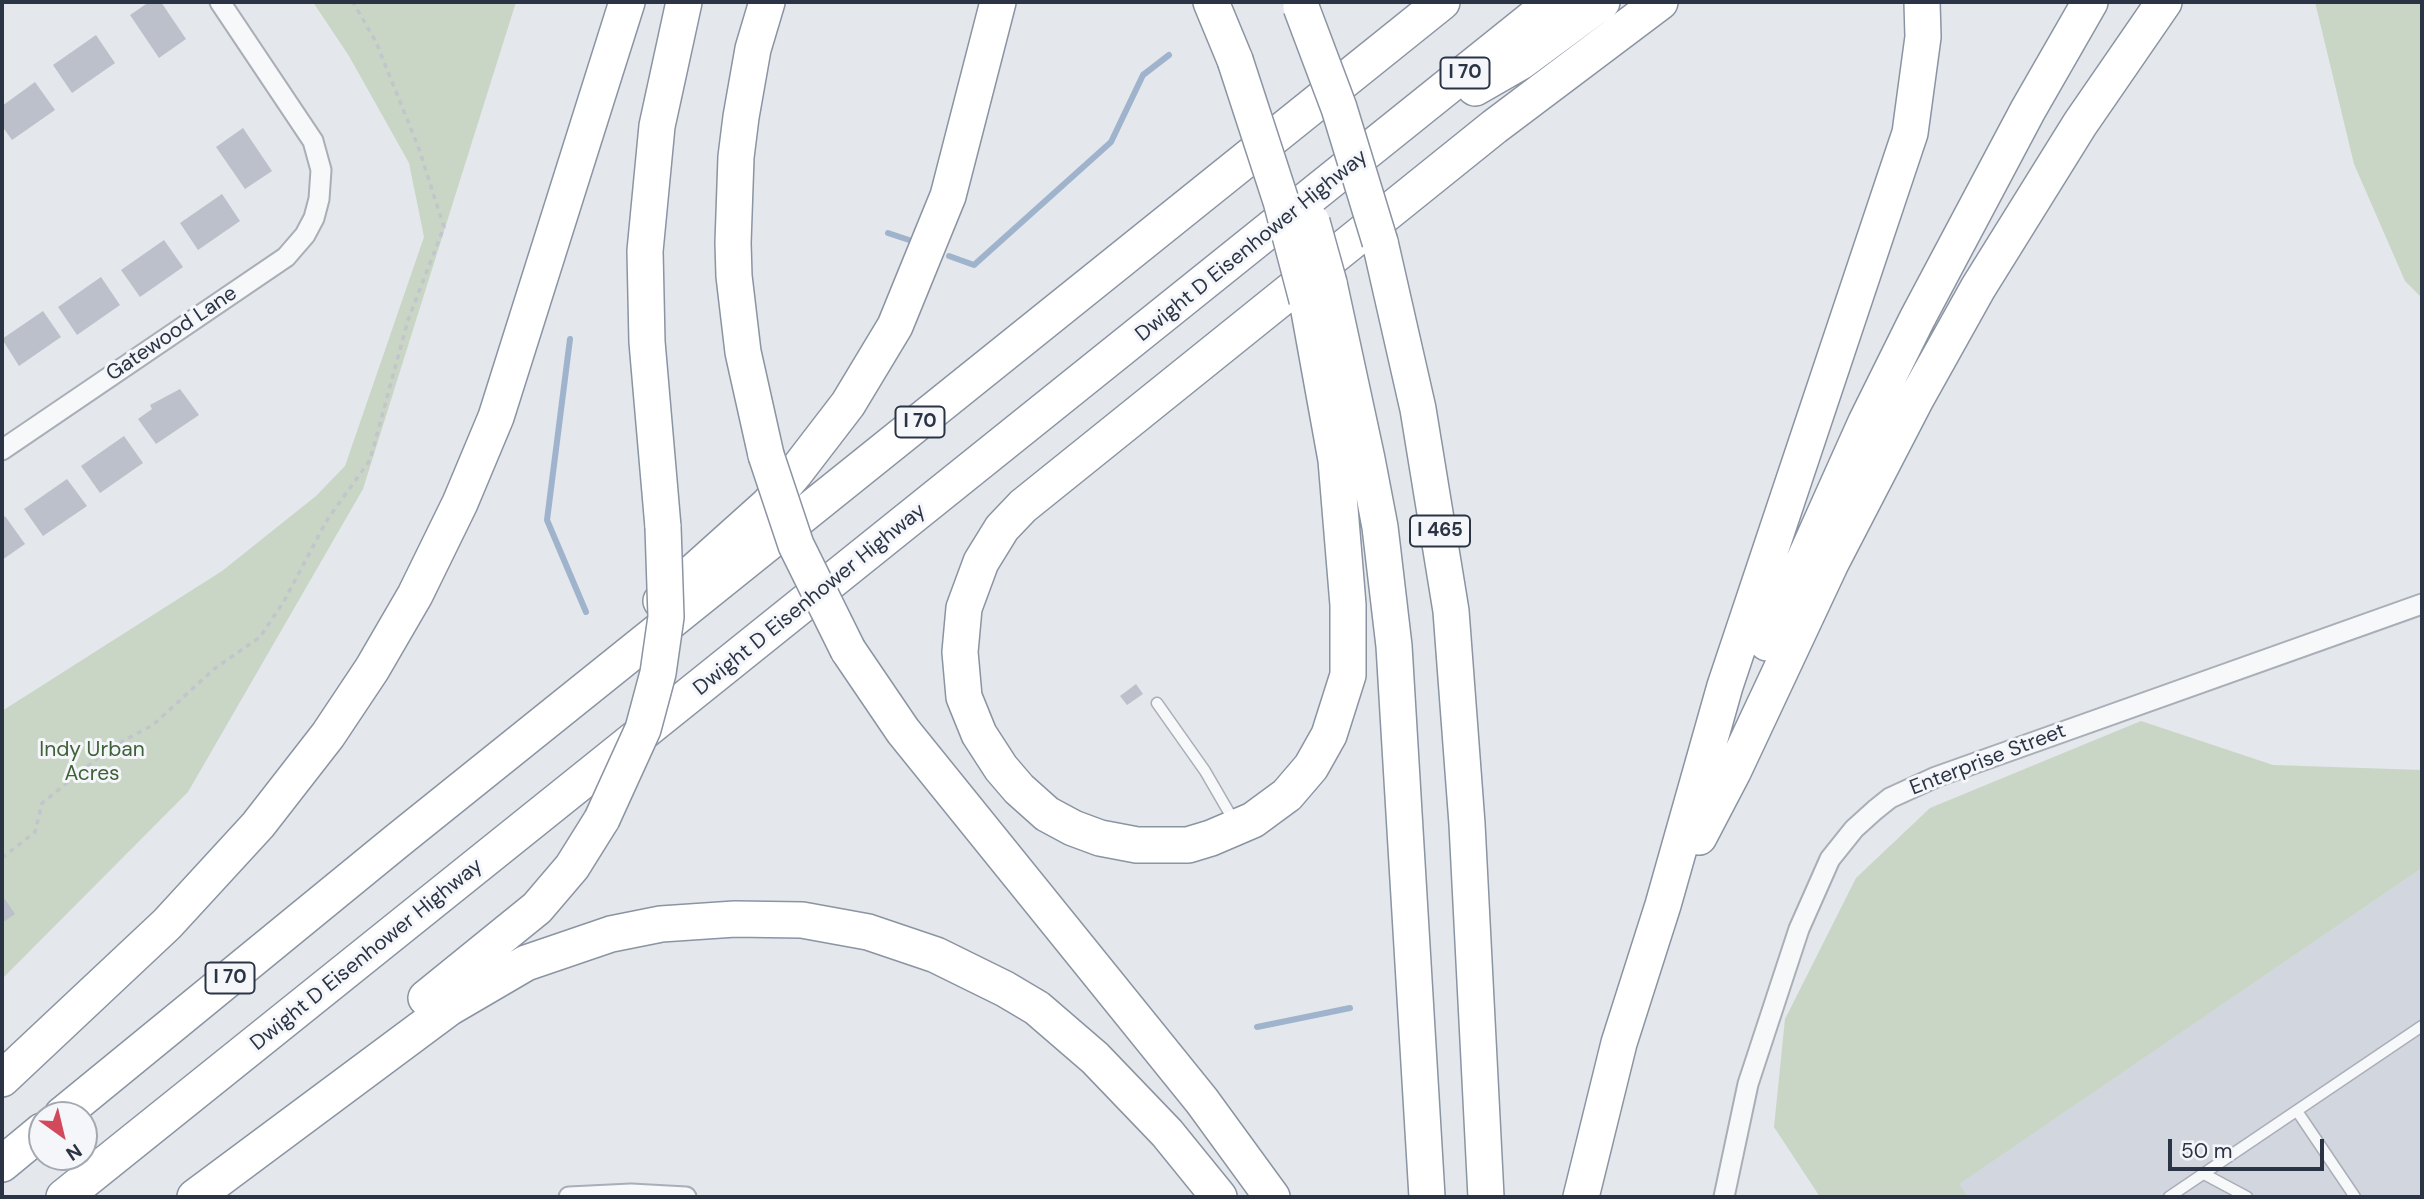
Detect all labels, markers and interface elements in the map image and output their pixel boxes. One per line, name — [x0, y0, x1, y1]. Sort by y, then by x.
road number: I 70 — [1440, 58, 1490, 88]
street label: Dwight D Eisenhower Highway — [1131, 145, 1373, 347]
street label: Gatewood Lane — [102, 281, 242, 387]
road number: I 70 — [895, 406, 944, 438]
street label: Dwight D Eisenhower Highway — [689, 499, 931, 701]
road number: I 465 — [1410, 516, 1470, 546]
street label: Enterprise Street — [1906, 719, 2070, 801]
park label: Indy Urban Acres — [39, 737, 145, 787]
street label: Dwight D Eisenhower Highway — [246, 854, 488, 1056]
road number: I 70 — [205, 962, 254, 994]
north arrow — [28, 1101, 98, 1171]
scale bar — [2172, 1126, 2328, 1170]
text: 50 m — [2181, 1137, 2232, 1165]
text: N — [61, 1138, 87, 1166]

